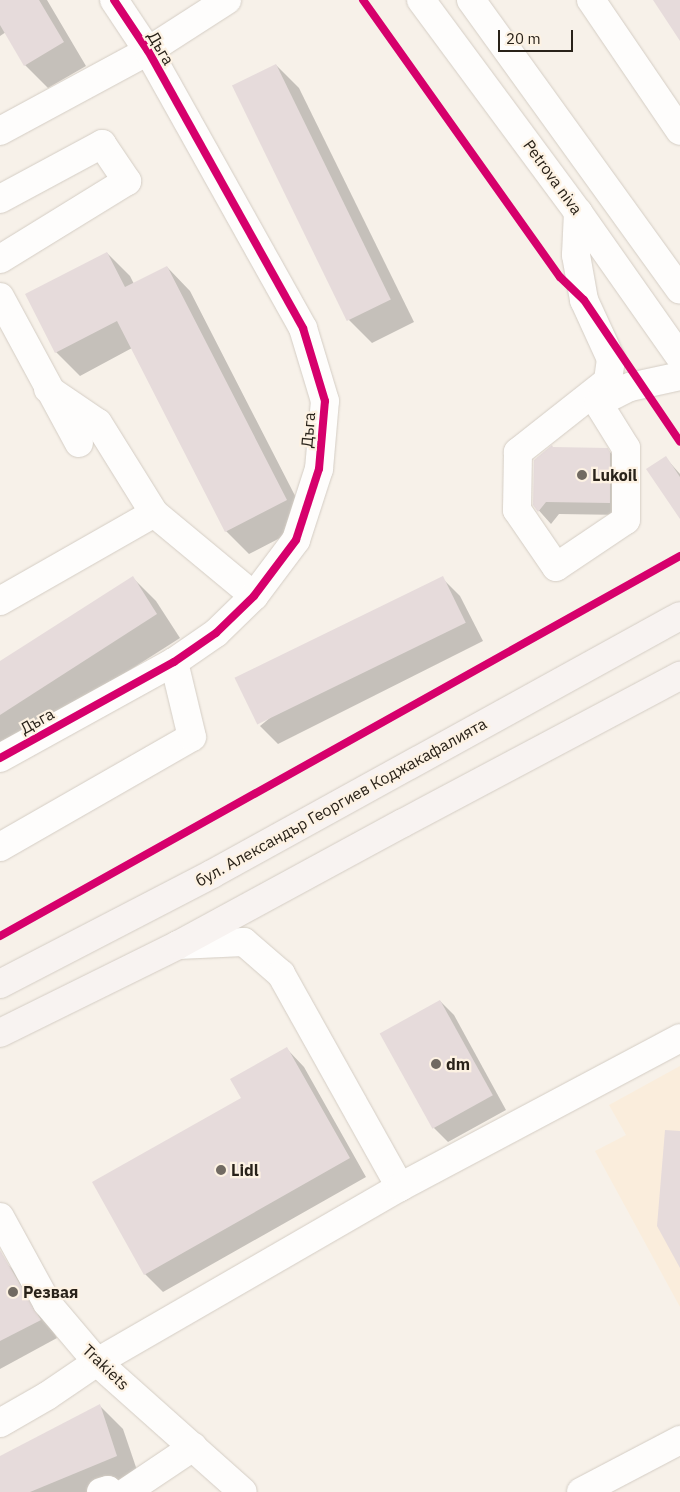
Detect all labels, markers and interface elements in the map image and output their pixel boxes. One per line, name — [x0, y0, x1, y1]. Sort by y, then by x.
scale bar — [500, 20, 575, 52]
street label: Дъга — [144, 28, 178, 68]
text: 20 m — [506, 29, 541, 48]
street label: Petrova niva — [519, 136, 587, 218]
street label: Дъга — [297, 411, 319, 449]
place label: Lukoil — [592, 465, 637, 485]
marker: Lukoil — [576, 469, 588, 481]
street label: Дъга — [17, 704, 57, 738]
street label: бул. Александър Георгиев Коджакафалията — [192, 714, 490, 890]
place label: dm — [446, 1054, 470, 1074]
marker: dm — [430, 1058, 442, 1070]
place label: Lidl — [231, 1160, 259, 1180]
marker: Lidl — [215, 1164, 227, 1176]
place label: Резвая — [23, 1282, 78, 1302]
marker: Резвая — [7, 1286, 19, 1298]
street label: Trakiets — [79, 1340, 133, 1394]

